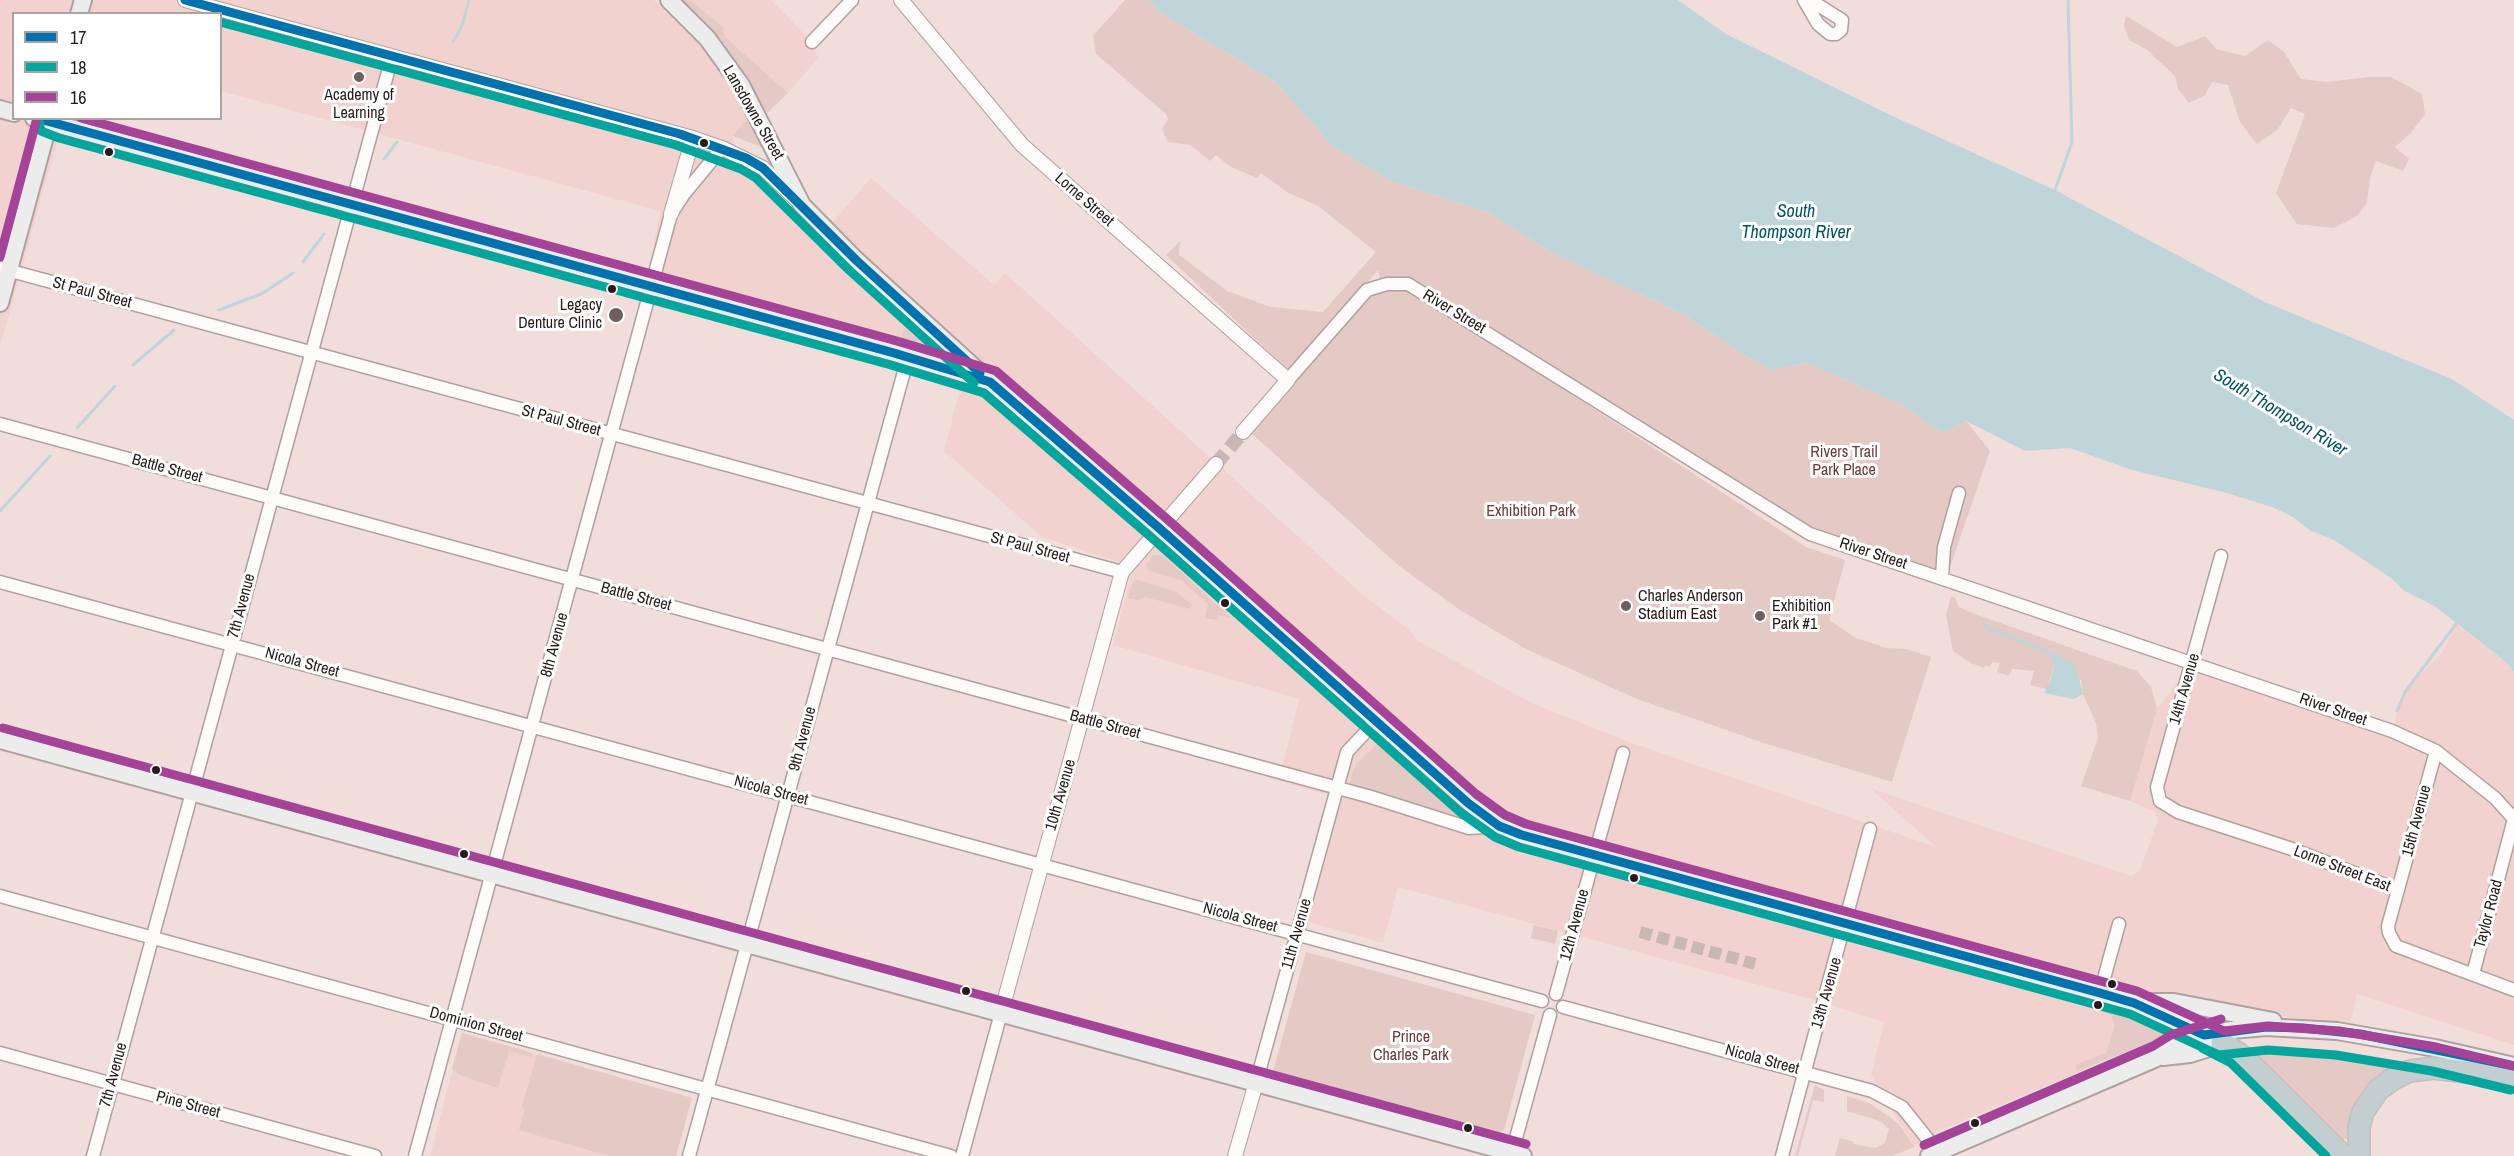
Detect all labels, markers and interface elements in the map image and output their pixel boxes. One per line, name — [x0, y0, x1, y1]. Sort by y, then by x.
legend — [12, 12, 222, 120]
text: 17 — [70, 25, 86, 50]
text: 18 — [70, 55, 86, 80]
street label: Lansdowne Street — [718, 62, 788, 164]
marker: Academy of Learning — [352, 70, 366, 84]
text: 16 — [70, 85, 86, 110]
place label: Academy of Learning — [324, 86, 394, 124]
unlabelled marker — [698, 137, 710, 149]
unlabelled marker — [103, 146, 115, 158]
street label: Lorne Street — [1050, 169, 1118, 231]
water label: South Thompson River — [1741, 201, 1851, 244]
street label: St Paul Street — [50, 273, 134, 313]
unlabelled marker — [606, 283, 618, 295]
street label: River Street — [1419, 286, 1489, 338]
place label: Legacy Denture Clinic — [518, 296, 602, 334]
marker: Legacy Denture Clinic — [607, 306, 625, 324]
water label: South Thompson River — [2209, 365, 2351, 461]
street label: St Paul Street — [519, 401, 603, 441]
park label: Rivers Trail Park Place — [1810, 443, 1878, 481]
street label: Battle Street — [130, 450, 204, 488]
park label: Exhibition Park — [1486, 502, 1576, 522]
street label: St Paul Street — [988, 528, 1072, 568]
street label: River Street — [1837, 534, 1909, 574]
street label: 7th Avenue — [224, 572, 260, 640]
street label: Battle Street — [599, 578, 673, 616]
place label: Charles Anderson Stadium East — [1638, 587, 1743, 625]
unlabelled marker — [1219, 597, 1231, 609]
place label: Exhibition Park #1 — [1772, 597, 1831, 635]
marker: Charles Anderson Stadium East — [1619, 599, 1633, 613]
marker: Exhibition Park #1 — [1753, 609, 1767, 623]
street label: 8th Avenue — [537, 611, 573, 679]
street label: Nicola Street — [263, 644, 341, 682]
street label: 14th Avenue — [2166, 651, 2204, 727]
street label: River Street — [2297, 690, 2369, 730]
street label: 9th Avenue — [785, 705, 821, 773]
street label: Battle Street — [1068, 706, 1142, 744]
street label: 10th Avenue — [1042, 757, 1080, 833]
unlabelled marker — [150, 764, 162, 776]
street label: Nicola Street — [732, 772, 810, 810]
street label: 15th Avenue — [2398, 783, 2436, 859]
street label: Lorne Street East — [2291, 842, 2393, 896]
unlabelled marker — [458, 848, 470, 860]
unlabelled marker — [1628, 872, 1640, 884]
street label: Taylor Road — [2471, 878, 2507, 950]
street label: 12th Avenue — [1556, 887, 1594, 963]
street label: 11th Avenue — [1278, 897, 1316, 971]
street label: Nicola Street — [1201, 899, 1279, 937]
street label: 13th Avenue — [1808, 955, 1846, 1031]
unlabelled marker — [2106, 978, 2118, 990]
unlabelled marker — [960, 985, 972, 997]
unlabelled marker — [2092, 999, 2104, 1011]
street label: Dominion Street — [427, 1003, 525, 1047]
park label: Prince Charles Park — [1373, 1028, 1449, 1066]
street label: 7th Avenue — [96, 1041, 132, 1109]
street label: Nicola Street — [1723, 1041, 1801, 1079]
street label: Pine Street — [154, 1087, 222, 1123]
unlabelled marker — [1969, 1117, 1981, 1129]
unlabelled marker — [1462, 1122, 1474, 1134]

